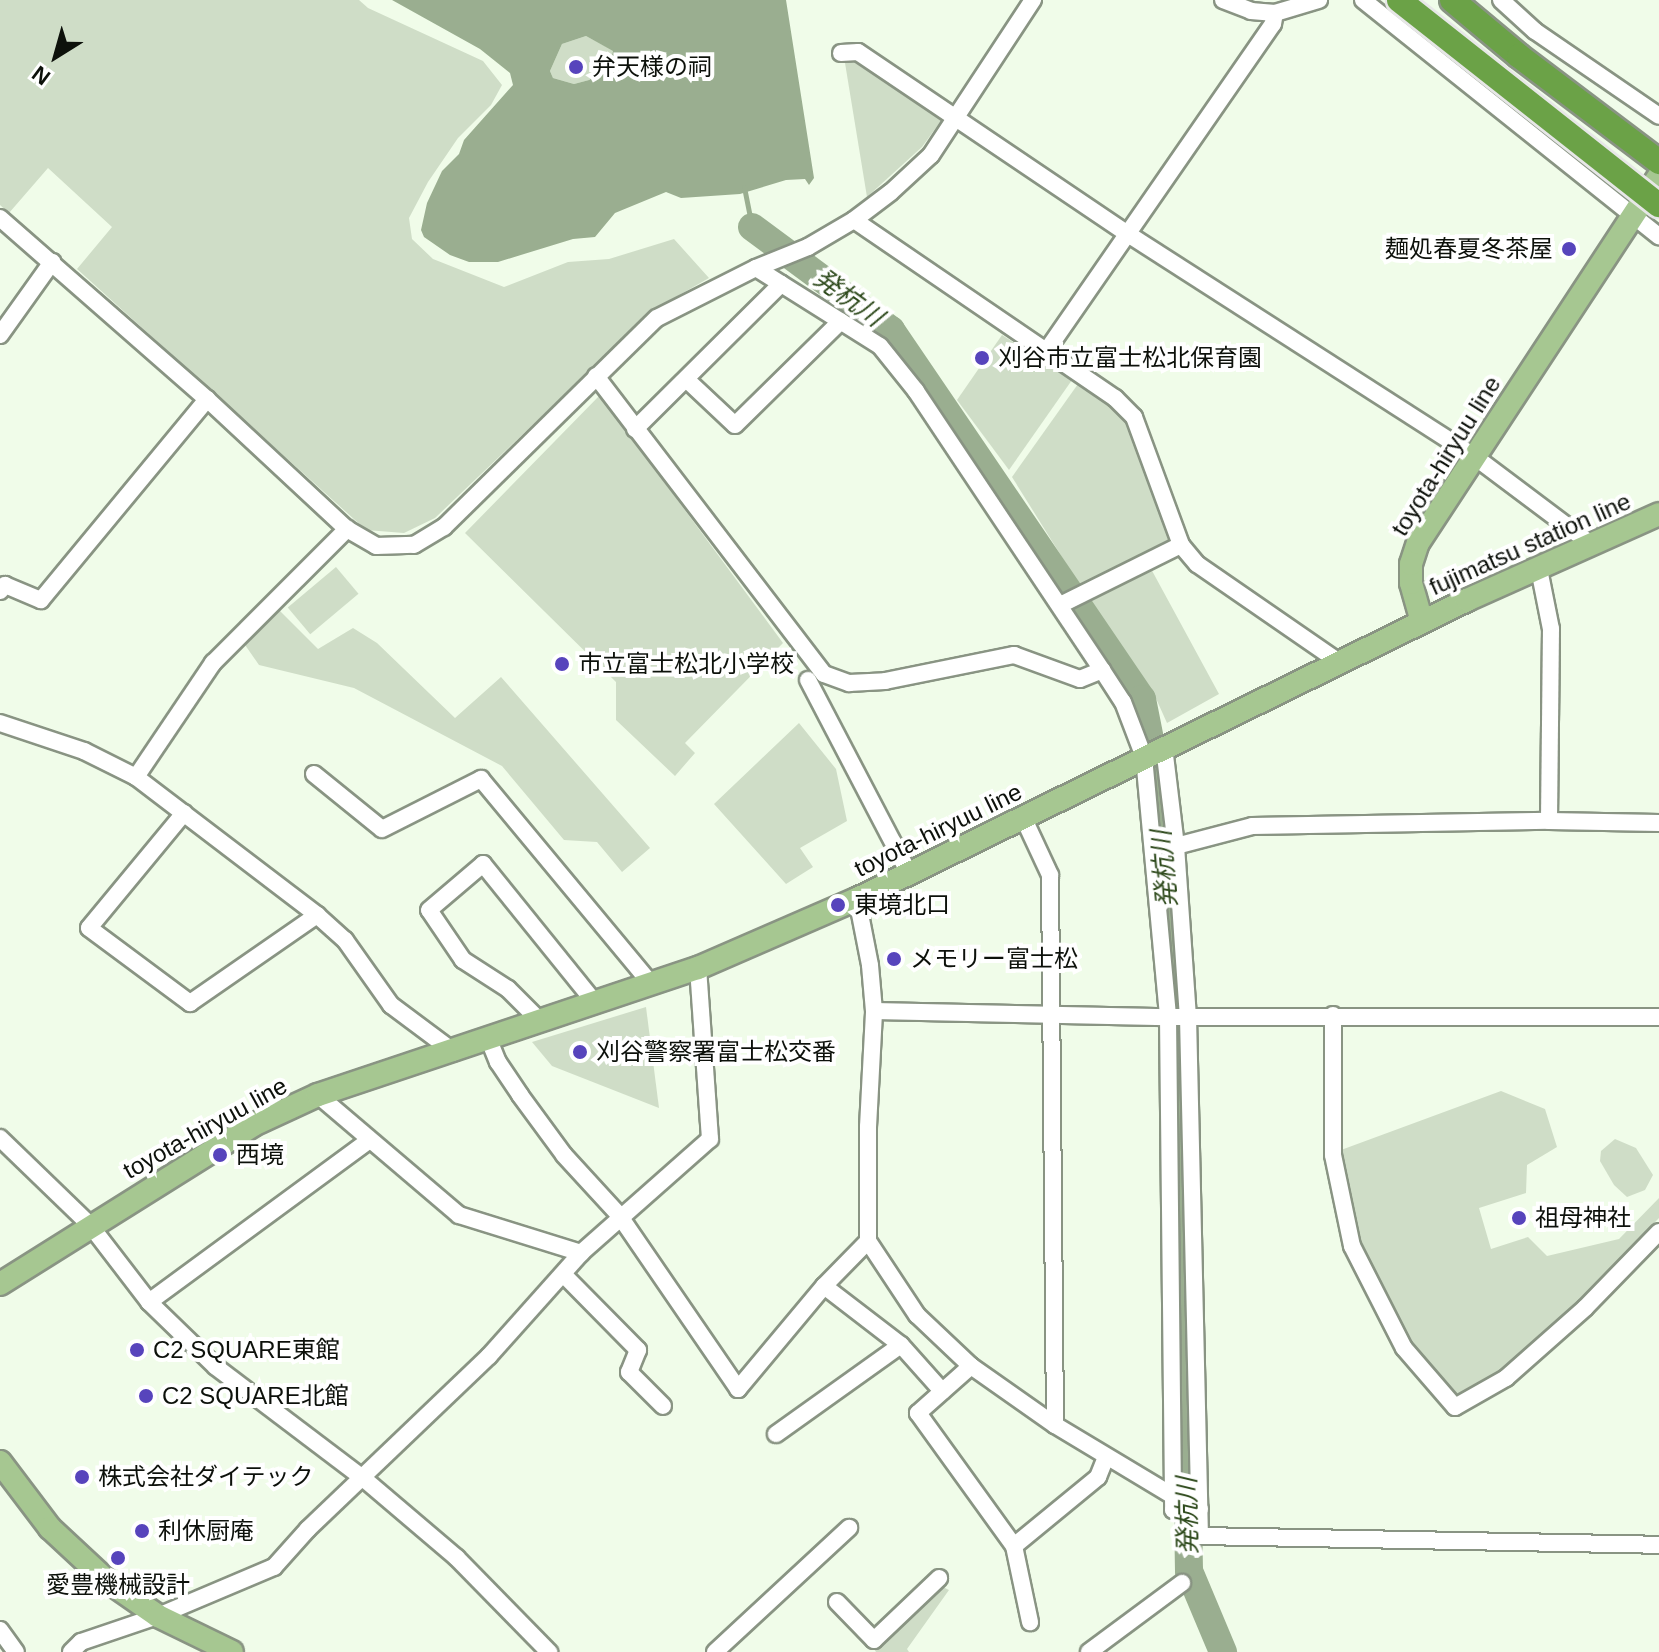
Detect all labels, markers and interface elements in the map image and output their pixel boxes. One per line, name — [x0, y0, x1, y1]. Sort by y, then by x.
north arrow — [16, 16, 96, 96]
place label: 弁天様の祠 — [592, 53, 712, 81]
marker: 弁天様の祠 — [567, 58, 585, 76]
text: N — [27, 61, 55, 90]
place label: 麺処春夏冬茶屋 — [1385, 235, 1553, 263]
marker: 麺処春夏冬茶屋 — [1560, 240, 1578, 258]
water label: 発杭川 — [807, 262, 889, 334]
place label: 刈谷市立富士松北保育園 — [998, 344, 1262, 372]
marker: 刈谷市立富士松北保育園 — [973, 349, 991, 367]
street label: toyota-hiryuu line — [1385, 371, 1507, 541]
street label: fujimatsu station line — [1425, 487, 1635, 601]
place label: 市立富士松北小学校 — [578, 650, 794, 678]
marker: 市立富士松北小学校 — [553, 655, 571, 673]
street label: toyota-hiryuu line — [850, 777, 1026, 883]
water label: 発杭川 — [1146, 829, 1184, 909]
place label: 東境北口 — [854, 891, 950, 919]
marker: 東境北口 — [829, 896, 847, 914]
place label: メモリー富士松 — [910, 945, 1078, 973]
marker: メモリー富士松 — [885, 950, 903, 968]
place label: 刈谷警察署富士松交番 — [596, 1038, 836, 1066]
marker: 刈谷警察署富士松交番 — [571, 1043, 589, 1061]
street label: toyota-hiryuu line — [118, 1071, 292, 1185]
place label: 西境 — [236, 1141, 284, 1169]
marker: 西境 — [211, 1146, 229, 1164]
place label: 祖母神社 — [1535, 1204, 1631, 1232]
marker: 祖母神社 — [1510, 1209, 1528, 1227]
place label: C2 SQUARE東館 — [153, 1336, 340, 1364]
marker: C2 SQUARE東館 — [128, 1341, 146, 1359]
place label: C2 SQUARE北館 — [162, 1382, 349, 1410]
marker: C2 SQUARE北館 — [137, 1387, 155, 1405]
place label: 株式会社ダイテック — [98, 1463, 314, 1491]
marker: 株式会社ダイテック — [73, 1468, 91, 1486]
water label: 発杭川 — [1172, 1477, 1204, 1555]
place label: 利休厨庵 — [158, 1517, 254, 1545]
marker: 利休厨庵 — [133, 1522, 151, 1540]
marker: 愛豊機械設計 — [109, 1549, 127, 1567]
place label: 愛豊機械設計 — [46, 1571, 190, 1599]

